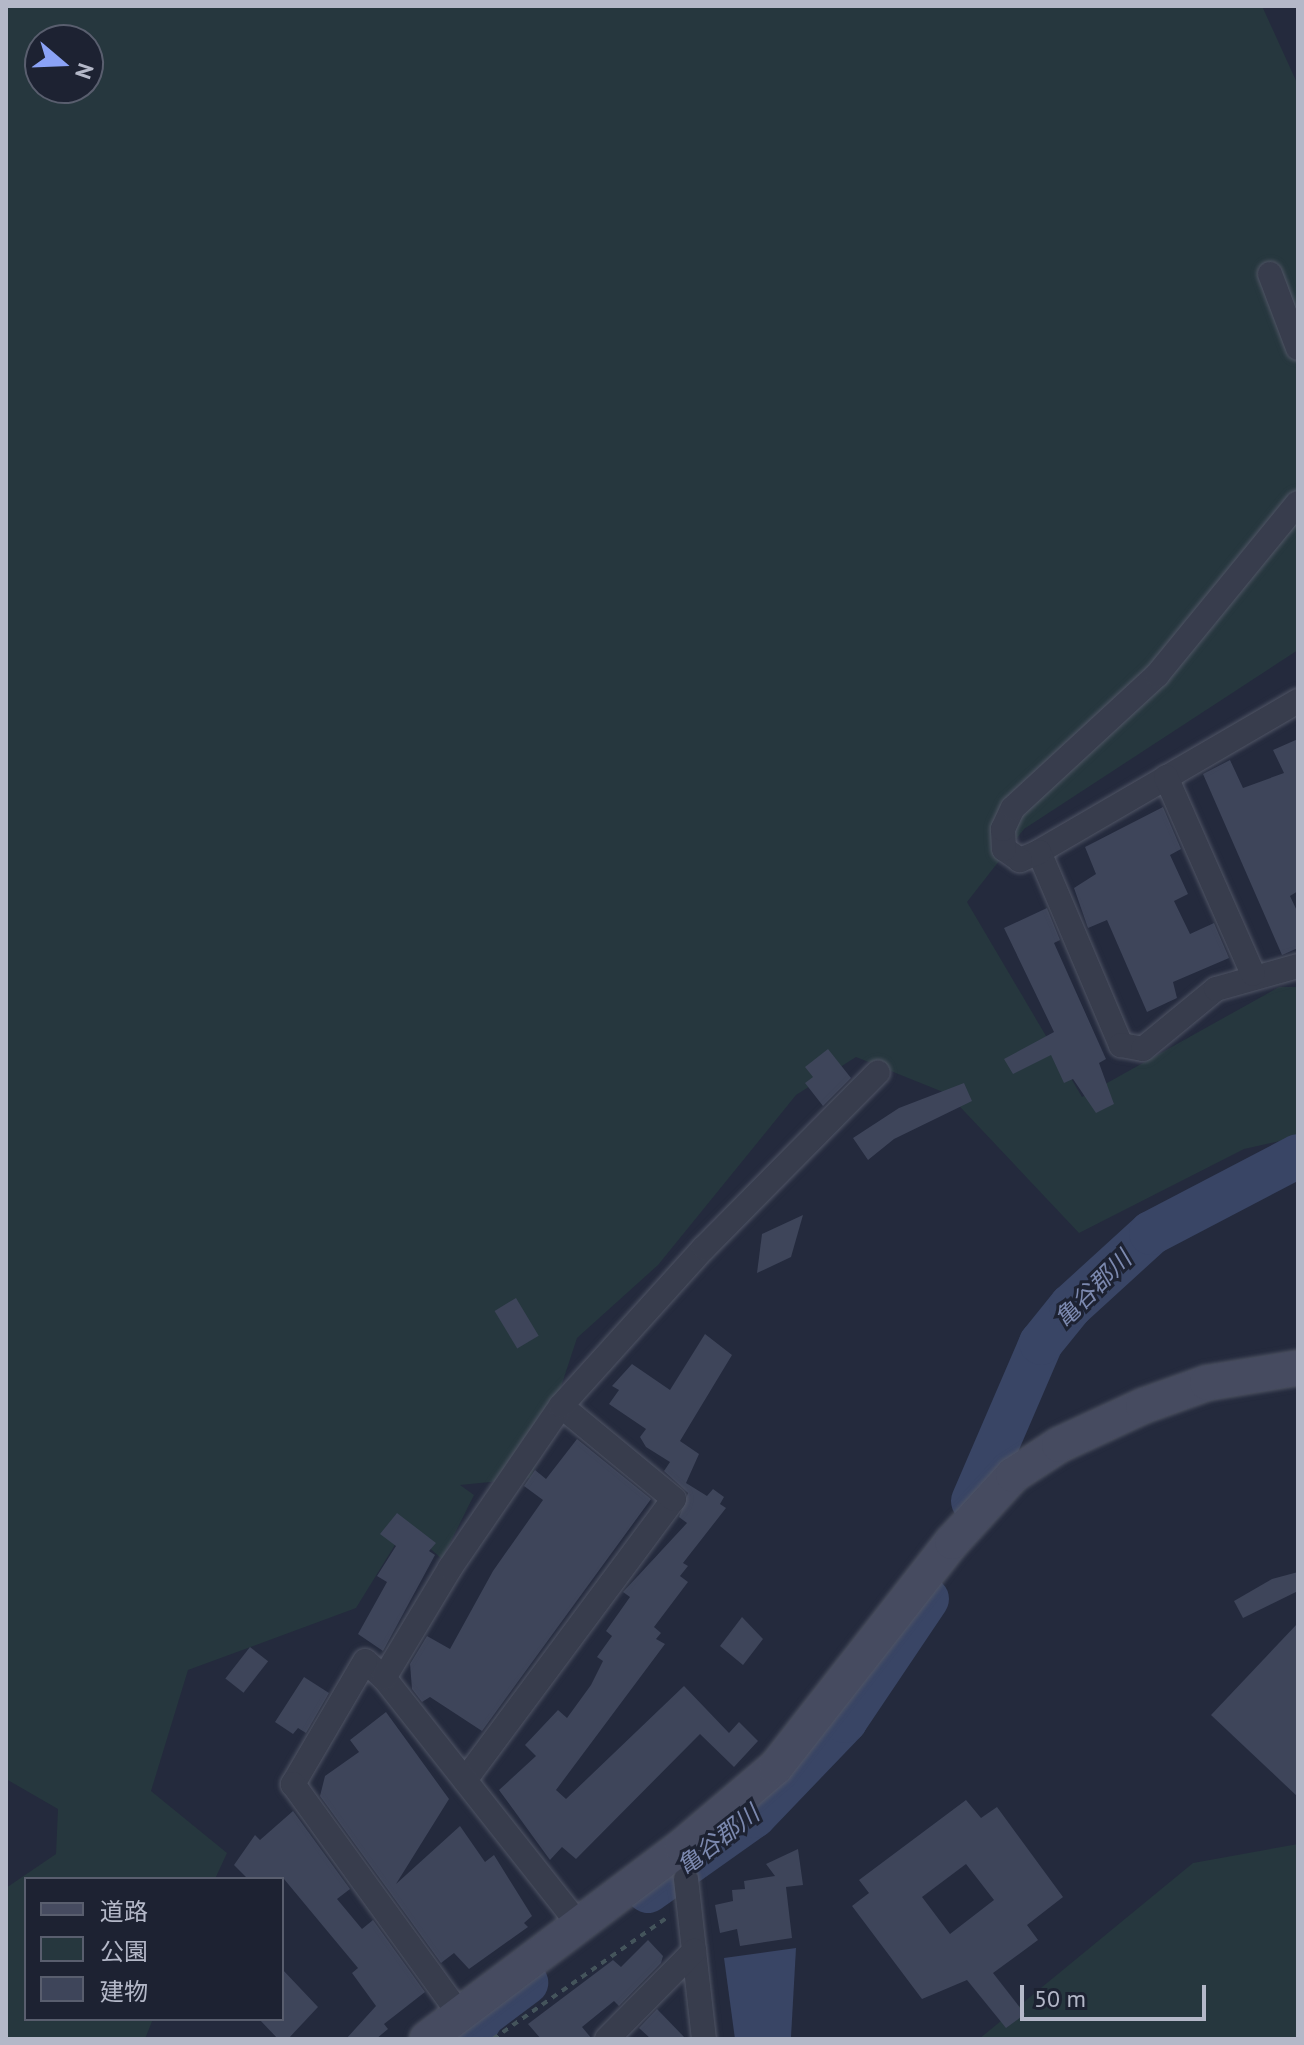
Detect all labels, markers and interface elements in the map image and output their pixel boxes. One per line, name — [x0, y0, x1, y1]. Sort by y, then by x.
north arrow — [24, 24, 104, 104]
text: N — [69, 60, 100, 83]
water label: 亀谷郡川 — [1049, 1245, 1137, 1333]
water label: 亀谷郡川 — [671, 1799, 765, 1881]
legend — [24, 1877, 284, 2021]
text: 道路 — [100, 1896, 148, 1927]
text: 公園 — [100, 1936, 148, 1967]
scale bar — [1024, 1969, 1210, 2019]
text: 建物 — [100, 1976, 148, 2007]
text: 50 m — [1034, 1983, 1086, 2014]

